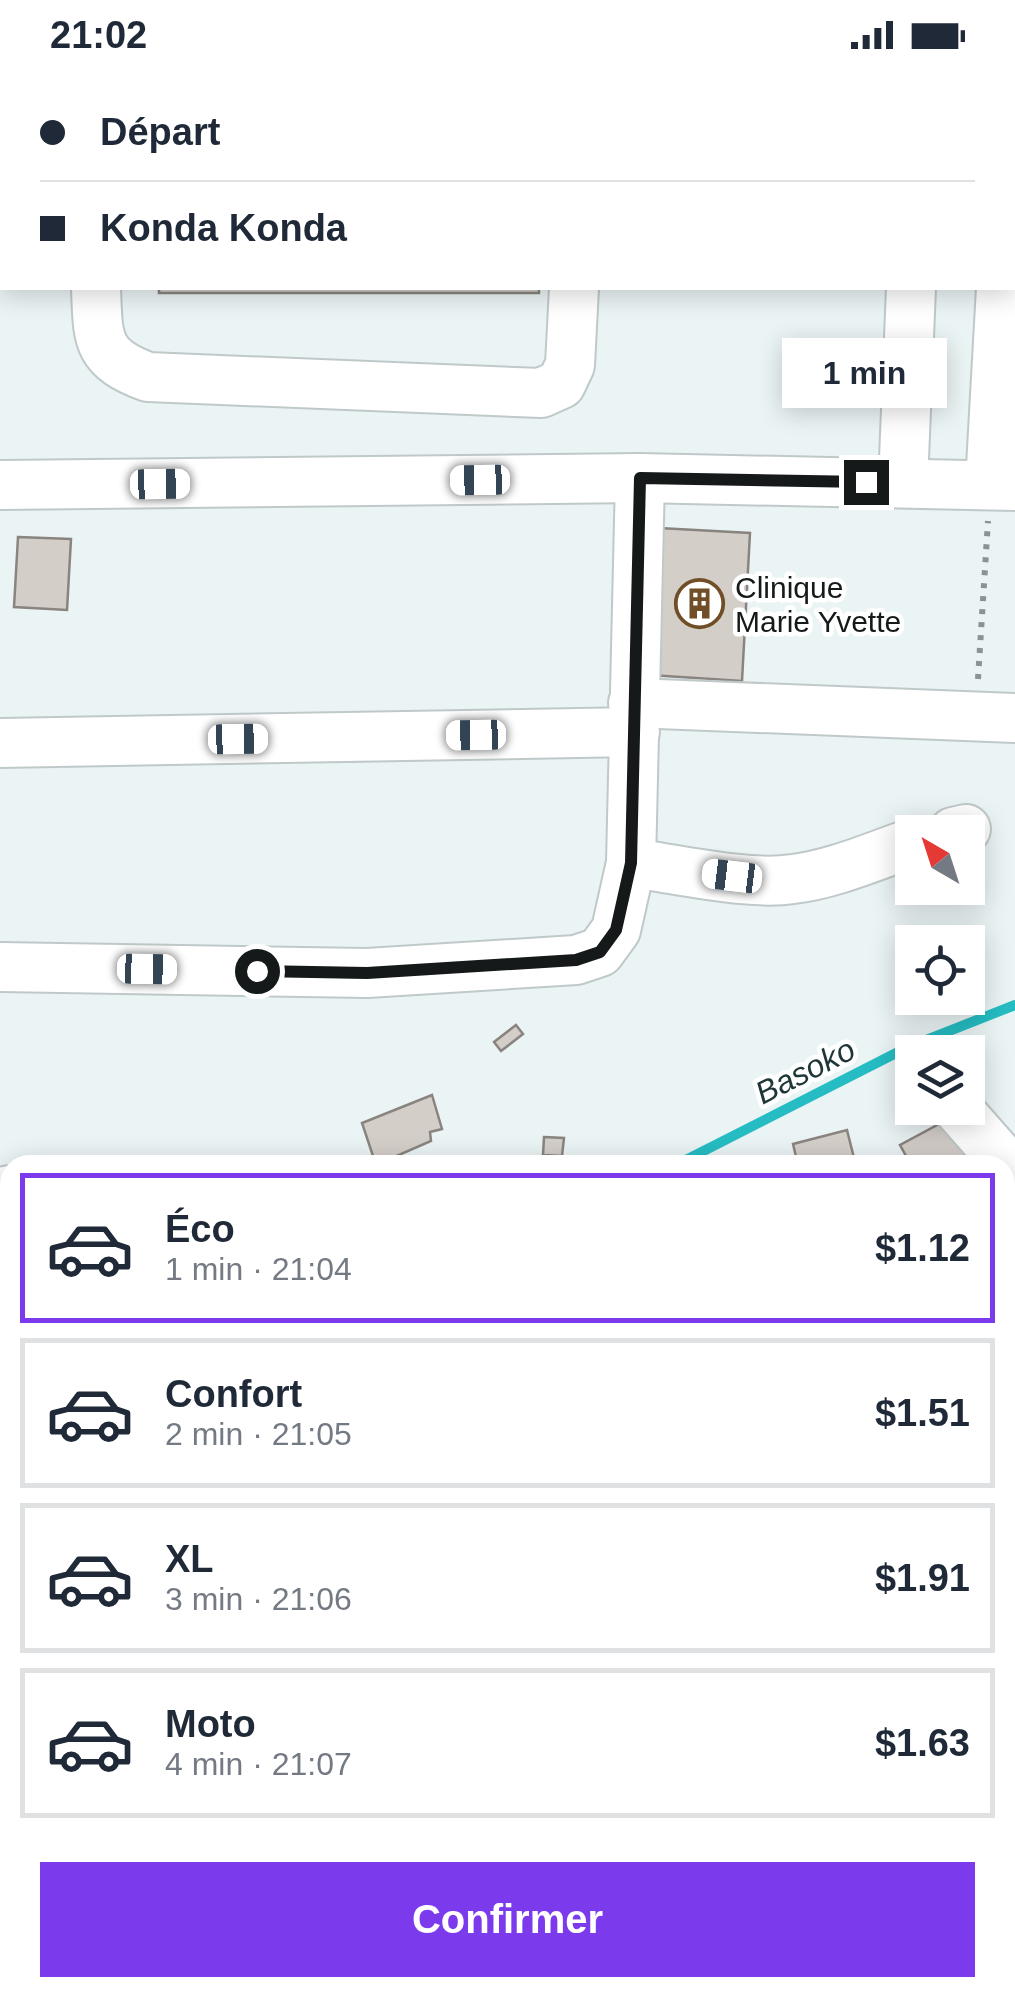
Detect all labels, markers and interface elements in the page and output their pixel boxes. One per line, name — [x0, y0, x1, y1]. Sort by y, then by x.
text: 21:02 — [50, 14, 147, 56]
text: Départ — [100, 111, 220, 153]
text: Konda Konda — [100, 207, 347, 249]
callout: 1 min — [784, 337, 948, 407]
text: 1 min — [823, 355, 906, 391]
route end — [844, 460, 889, 505]
car — [450, 464, 510, 496]
car — [130, 468, 190, 500]
place label: Clinique Marie Yvette — [735, 571, 901, 638]
building icon: Clinique Marie Yvette — [674, 578, 726, 630]
car — [446, 719, 506, 751]
car — [208, 723, 268, 755]
north arrow — [895, 815, 985, 905]
map controls — [895, 815, 985, 1125]
car — [700, 857, 764, 895]
button: locate — [895, 925, 985, 1015]
route start — [235, 949, 280, 994]
car — [117, 953, 177, 985]
water label: Basoko — [749, 1031, 861, 1111]
button: layers — [895, 1035, 985, 1125]
icon: car — [45, 1203, 135, 1293]
text: Éco — [165, 1208, 235, 1250]
text: $1.12 — [875, 1227, 970, 1269]
text: 1 min · 21:04 — [165, 1251, 352, 1287]
icon: car — [45, 1368, 135, 1458]
text: Confort — [165, 1373, 302, 1415]
text: $1.51 — [875, 1392, 970, 1434]
text: 2 min · 21:05 — [165, 1416, 352, 1452]
icon: car — [45, 1533, 135, 1623]
text: XL — [165, 1538, 214, 1580]
text: $1.91 — [875, 1557, 970, 1599]
text: 3 min · 21:06 — [165, 1581, 352, 1617]
icon: car — [45, 1698, 135, 1788]
text: Moto — [165, 1703, 256, 1745]
text: $1.63 — [875, 1722, 970, 1764]
text: 4 min · 21:07 — [165, 1746, 352, 1782]
button: Confirmer — [40, 1862, 975, 1977]

